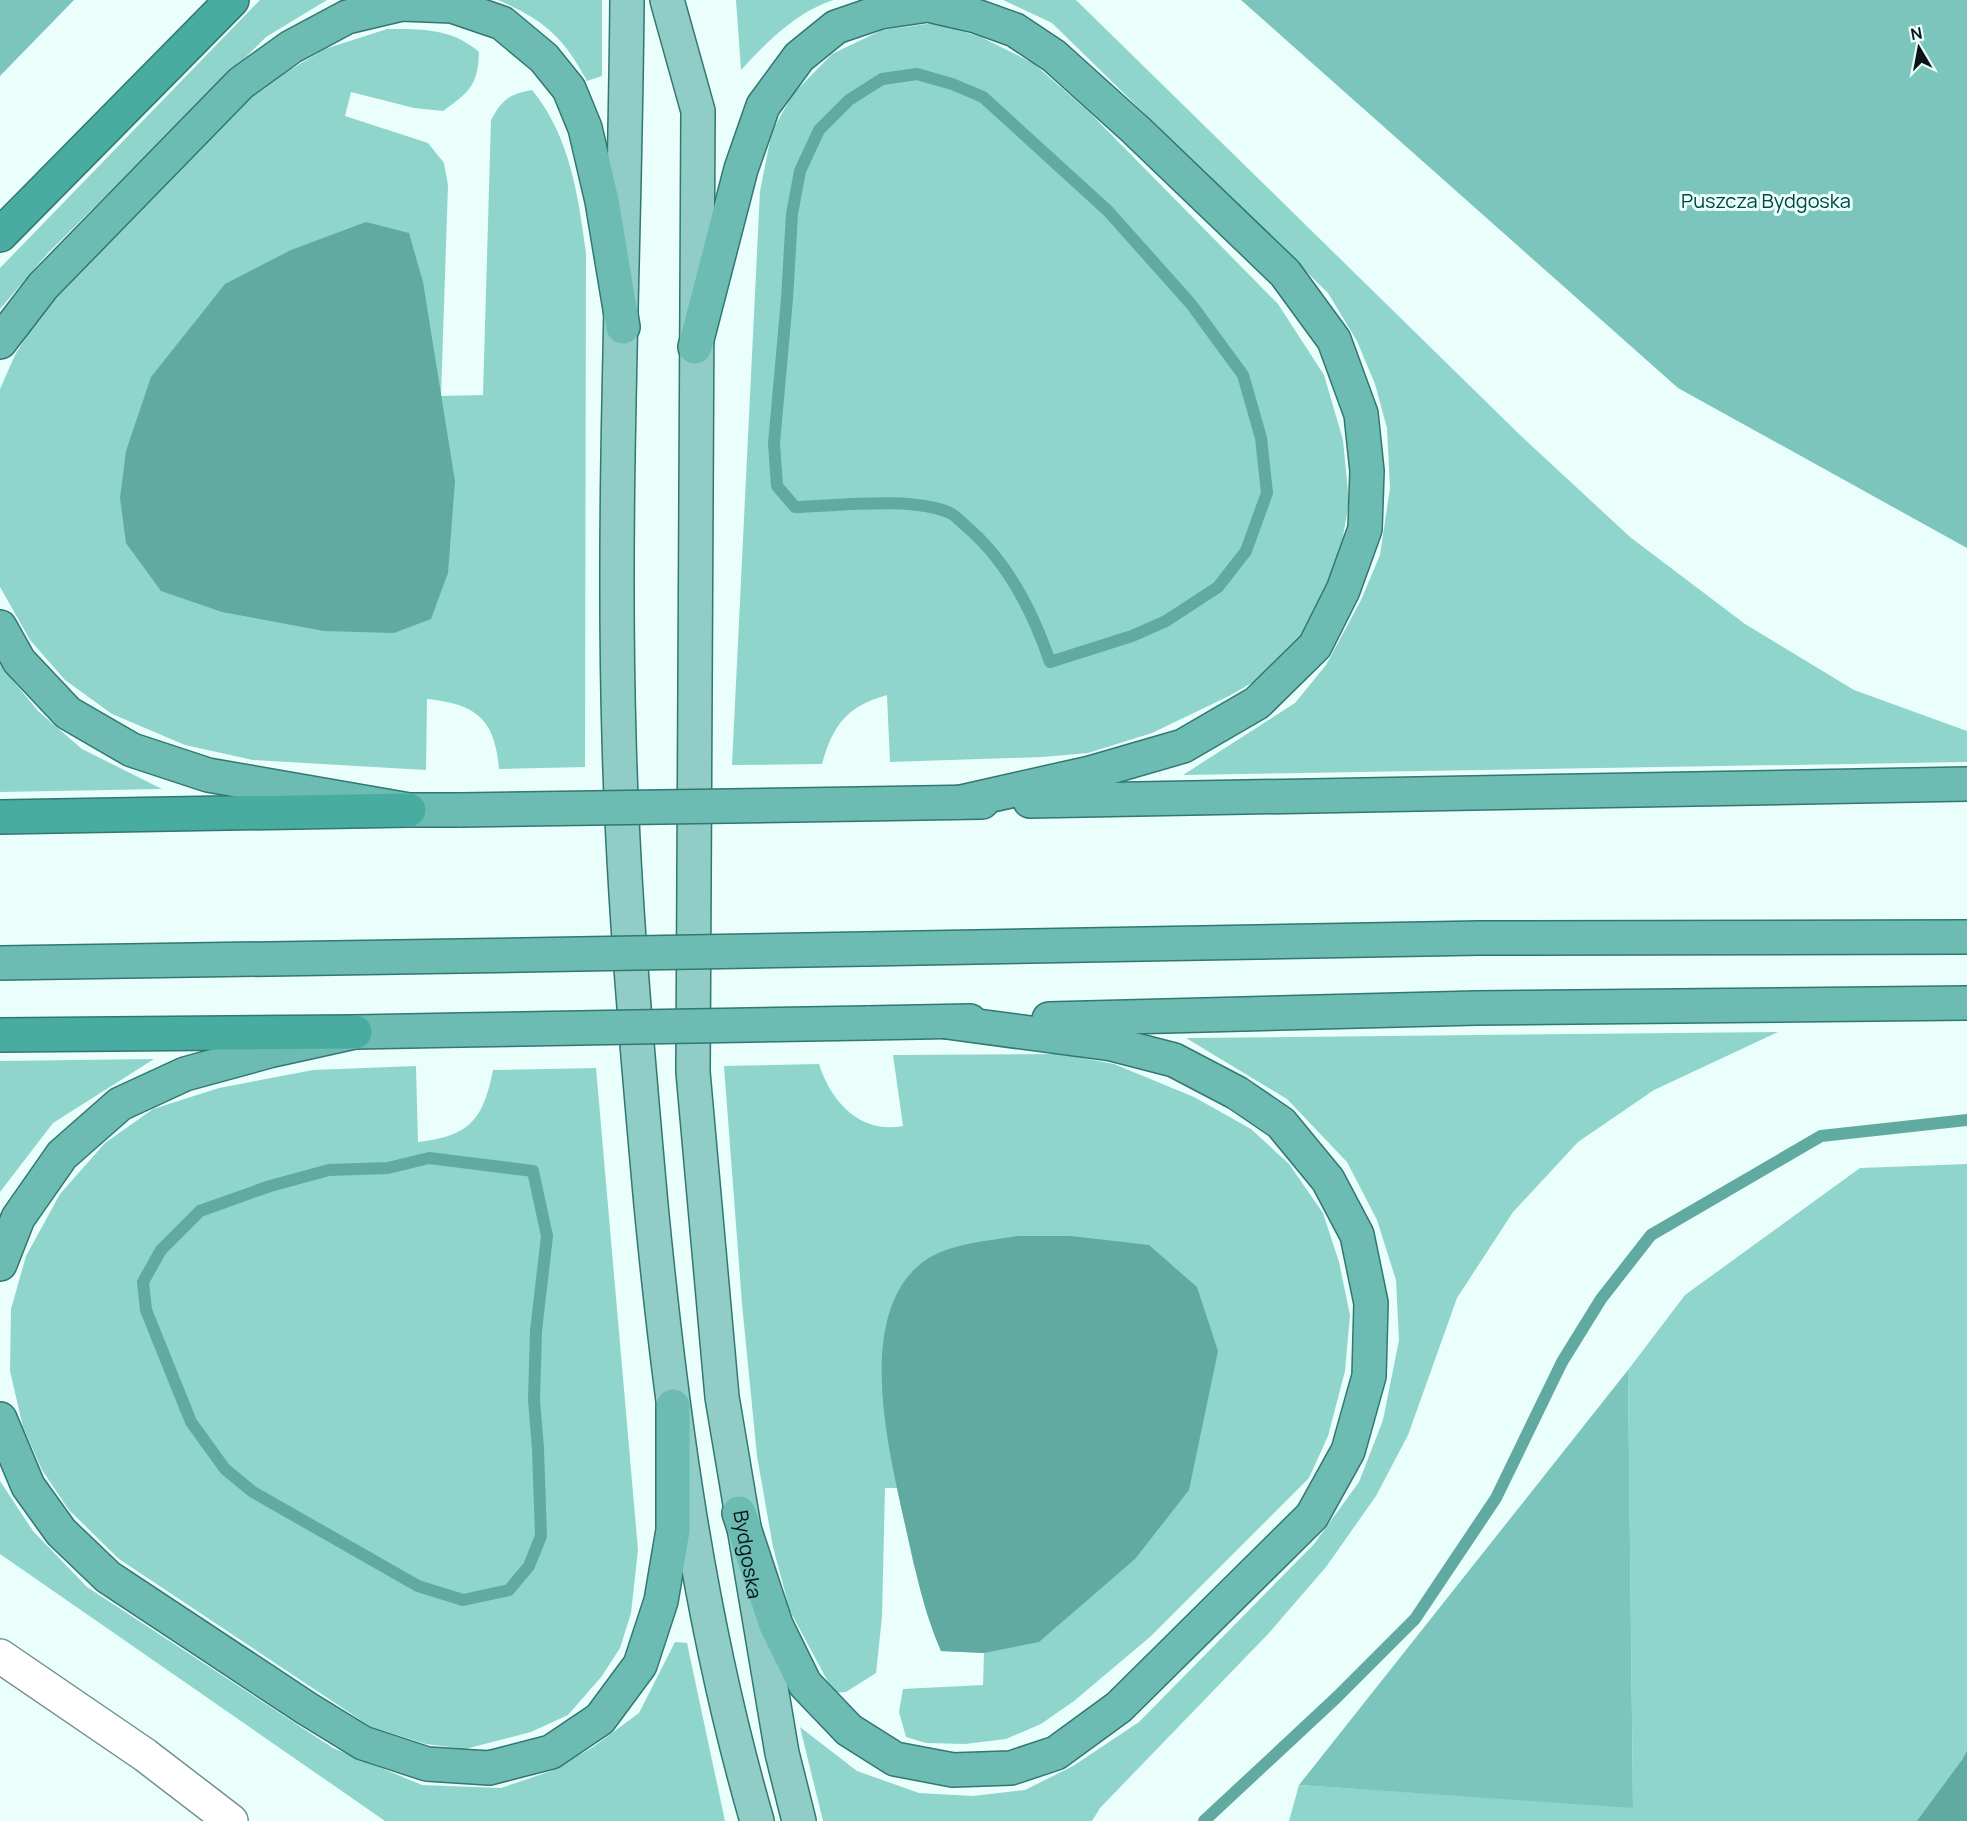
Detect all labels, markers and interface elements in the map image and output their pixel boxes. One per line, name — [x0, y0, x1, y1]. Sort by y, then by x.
north arrow — [1889, 18, 1949, 78]
text: N — [1909, 21, 1924, 45]
park label: Puszcza Bydgoska — [1681, 187, 1851, 214]
street label: Bydgoska — [728, 1508, 769, 1601]

